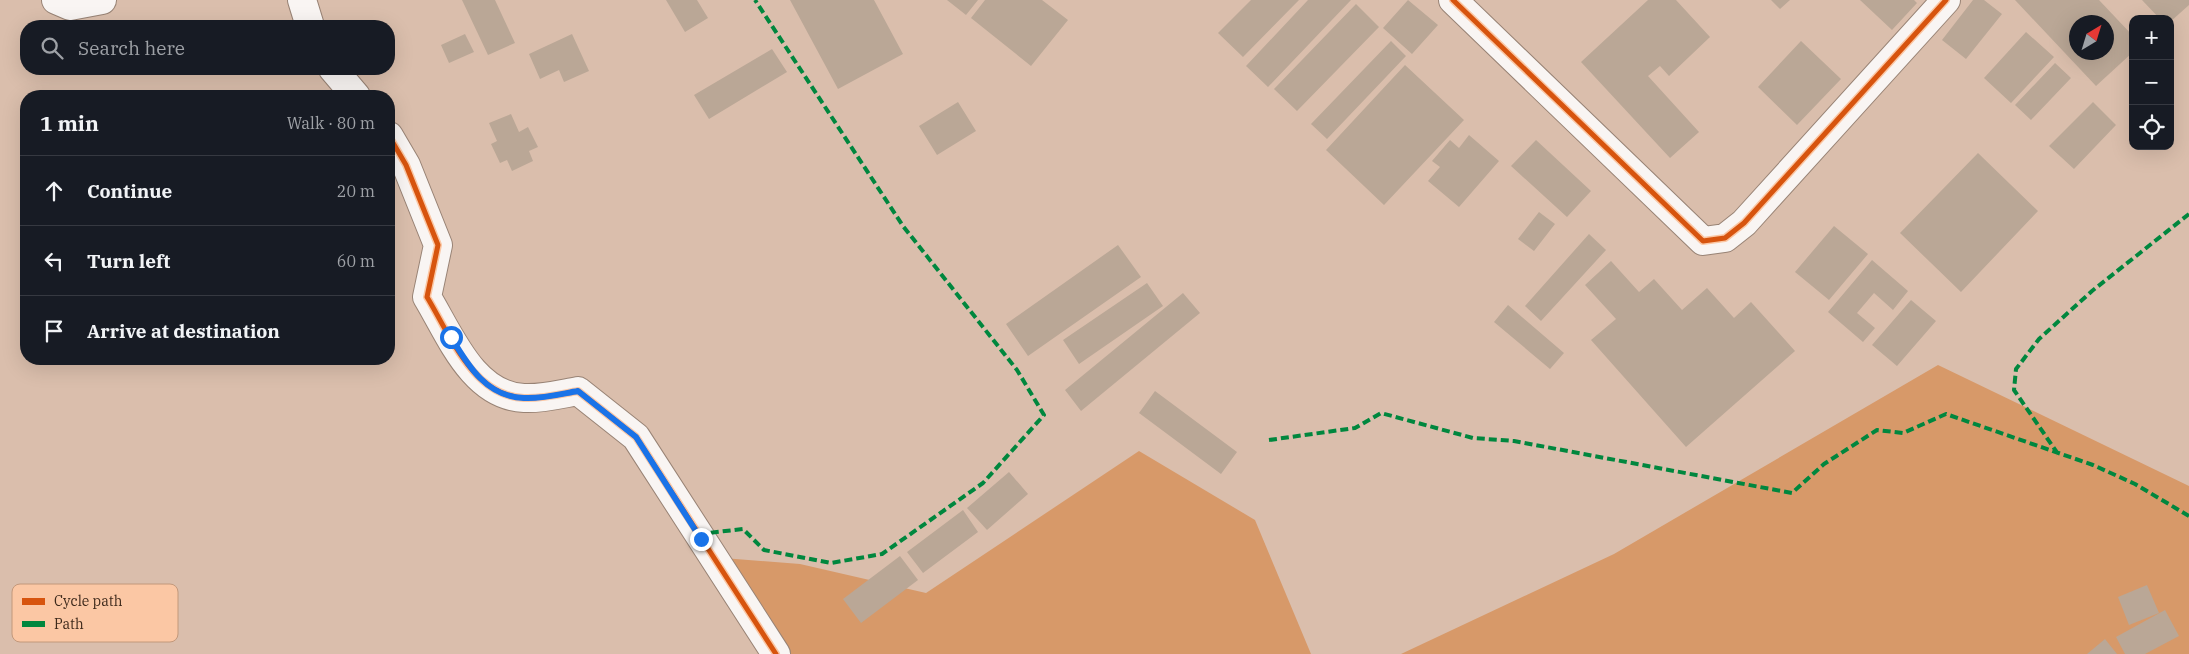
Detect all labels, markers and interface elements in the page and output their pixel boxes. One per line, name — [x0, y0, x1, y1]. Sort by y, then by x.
north arrow — [2069, 15, 2114, 60]
map controls — [2129, 15, 2174, 150]
button: + — [2129, 15, 2174, 60]
search box — [20, 20, 395, 75]
icon: search — [38, 34, 66, 62]
text: Search here — [78, 36, 185, 60]
button: − — [2129, 60, 2174, 105]
button: locate — [2129, 105, 2174, 150]
text: 1 min — [40, 109, 99, 137]
text: Walk · 80 m — [287, 113, 375, 133]
icon: ahead — [40, 177, 68, 205]
text: Continue — [87, 179, 172, 203]
text: 20 m — [337, 181, 375, 201]
icon: left — [40, 247, 68, 275]
text: Turn left — [87, 249, 170, 273]
text: 60 m — [337, 251, 375, 271]
icon: arrive — [40, 317, 68, 345]
text: Arrive at destination — [87, 319, 280, 343]
route start — [440, 326, 463, 349]
route end — [690, 528, 713, 551]
legend — [12, 584, 178, 642]
text: Cycle path — [54, 592, 123, 610]
text: Path — [54, 615, 84, 633]

